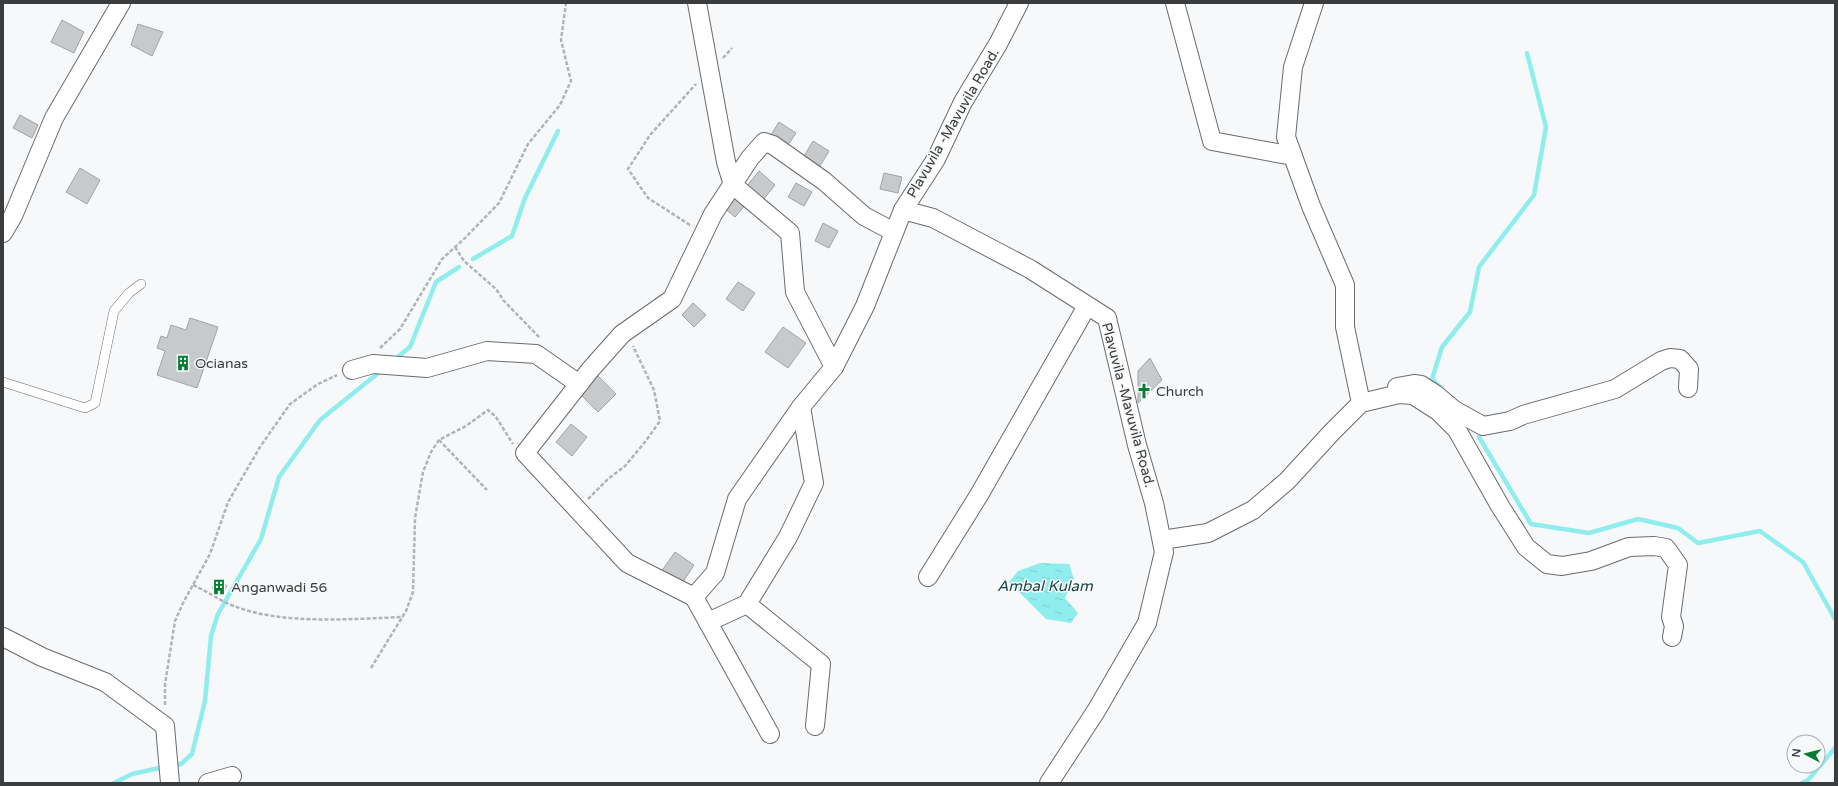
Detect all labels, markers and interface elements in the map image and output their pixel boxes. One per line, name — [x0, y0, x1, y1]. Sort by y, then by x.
street label: Plavuvila -Mavuvila Road. — [903, 45, 1003, 201]
street label: Plavuvila -Mavuvila Road. — [1098, 321, 1158, 489]
building icon: Ocianas — [174, 354, 192, 372]
place label: Ocianas — [195, 355, 248, 372]
church icon: Church — [1135, 382, 1153, 400]
place label: Church — [1156, 383, 1204, 400]
water label: Ambal Kulam — [997, 577, 1094, 595]
building icon: Anganwadi 56 — [210, 578, 228, 596]
place label: Anganwadi 56 — [231, 579, 328, 596]
north arrow — [1786, 734, 1826, 774]
text: N — [1790, 748, 1804, 758]

